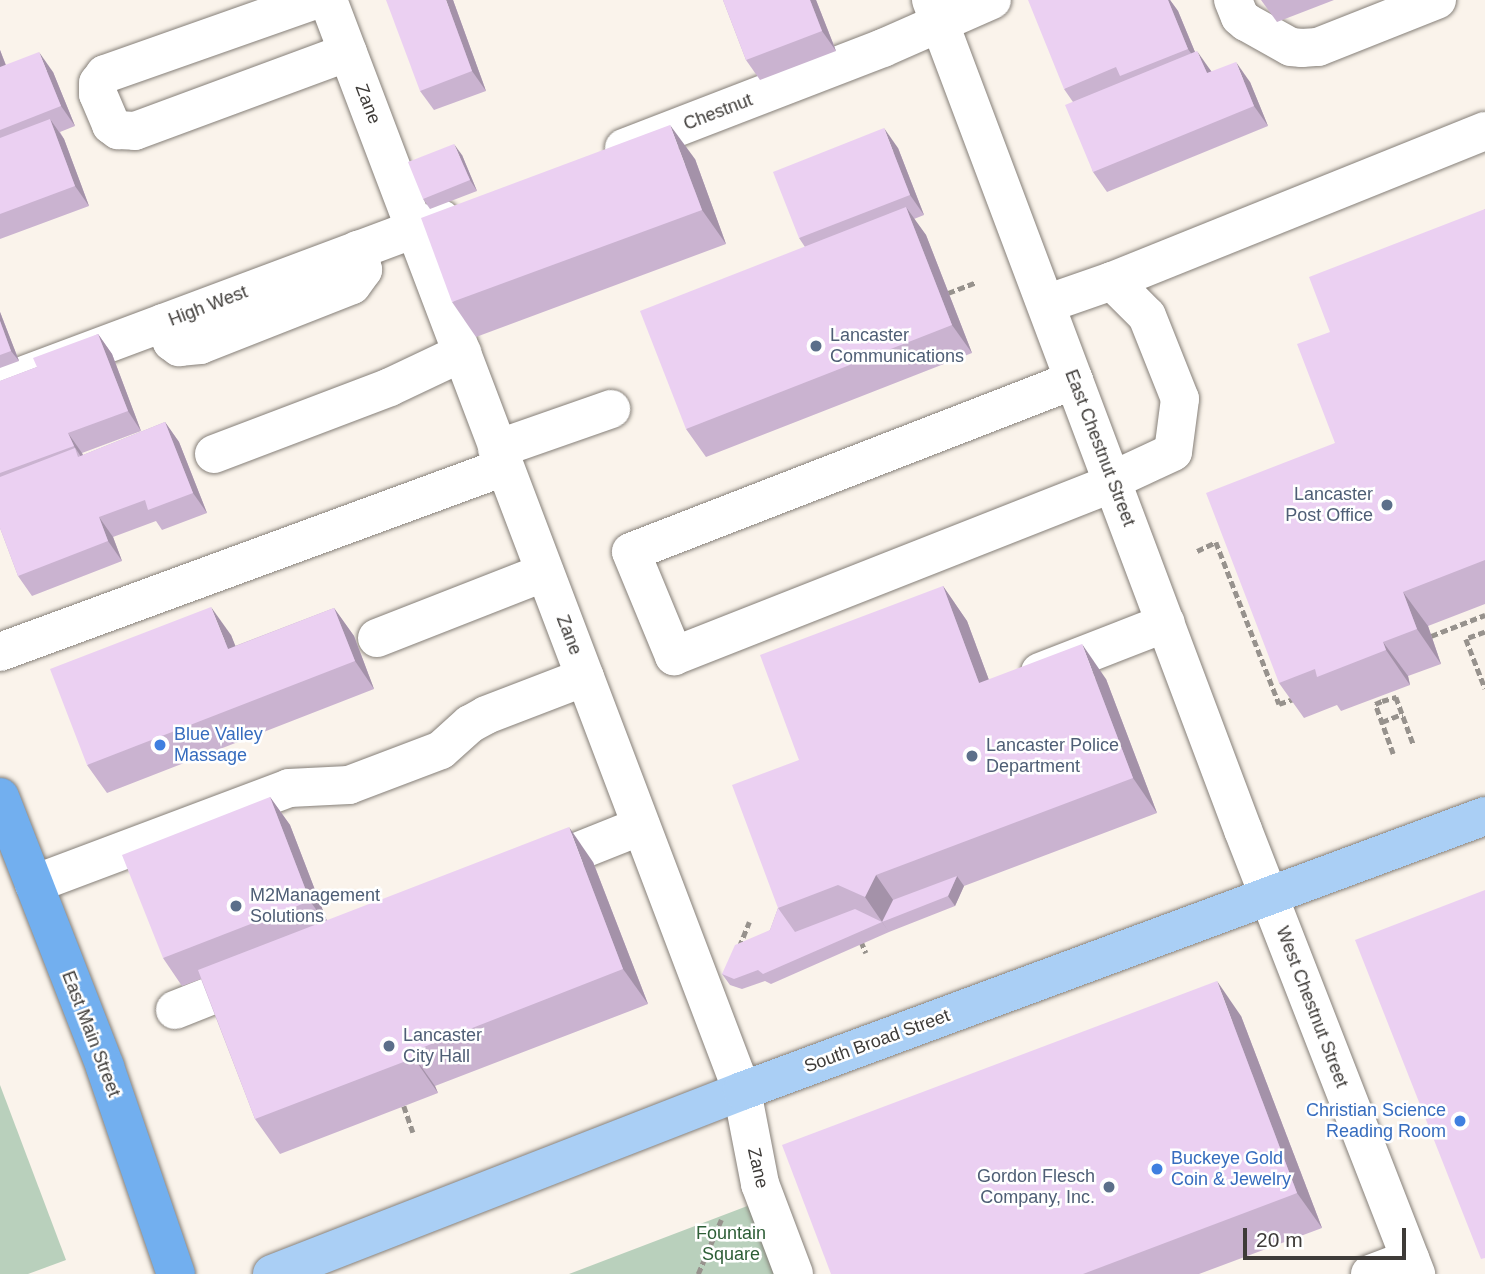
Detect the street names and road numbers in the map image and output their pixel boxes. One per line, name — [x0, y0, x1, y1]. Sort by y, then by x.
street label: Zane — [351, 81, 385, 127]
street label: Chestnut — [681, 89, 755, 135]
street label: High West — [166, 281, 250, 331]
street label: East Chestnut Street — [1060, 367, 1140, 529]
street label: Zane — [552, 612, 586, 658]
street label: West Chestnut Street — [1271, 923, 1353, 1091]
street label: East Main Street — [57, 968, 125, 1100]
street label: South Broad Street — [801, 1005, 953, 1077]
street label: Zane — [743, 1146, 773, 1190]

